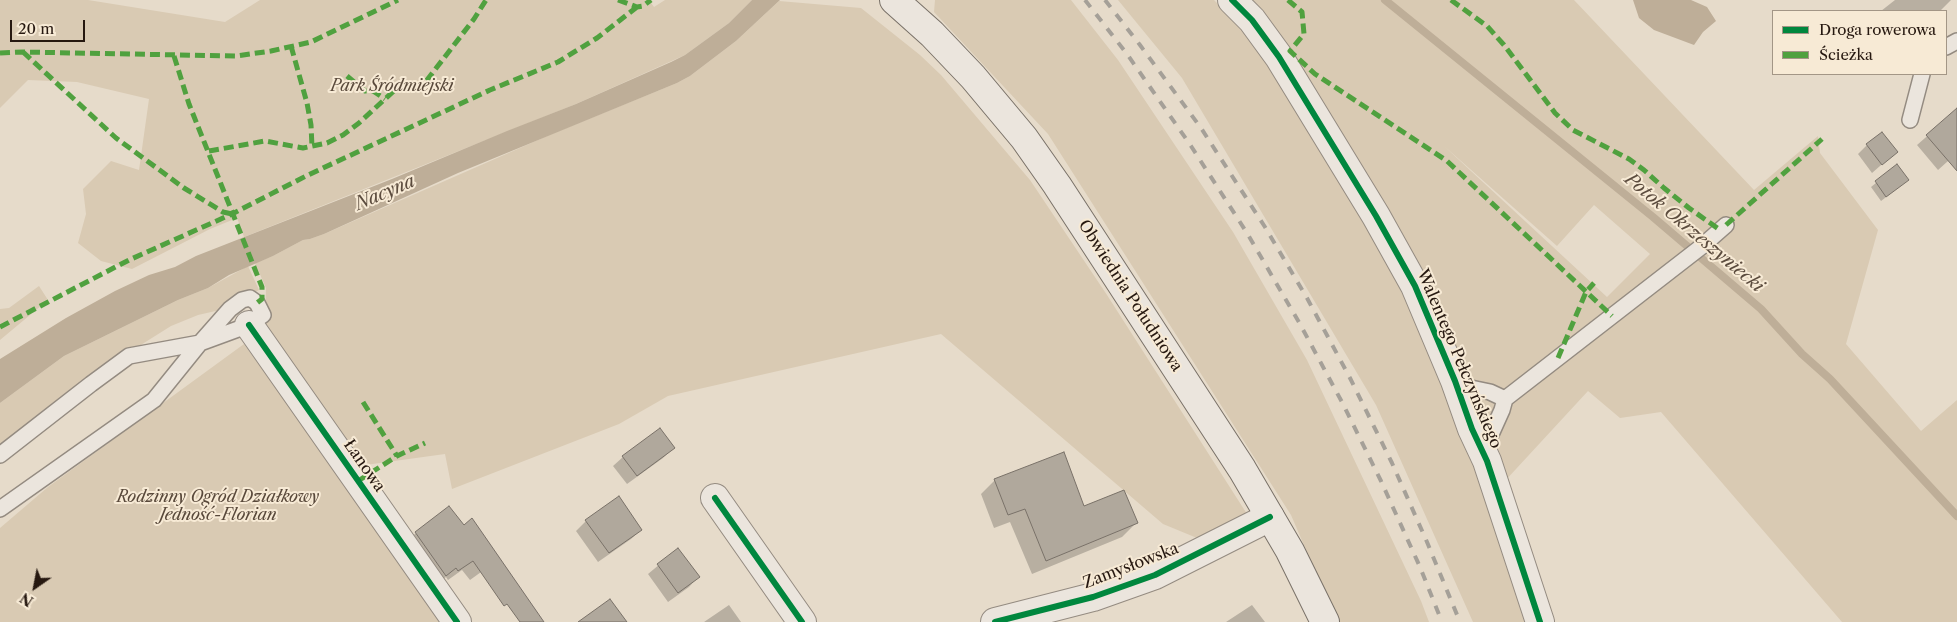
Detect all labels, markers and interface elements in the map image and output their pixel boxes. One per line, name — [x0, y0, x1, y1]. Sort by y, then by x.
scale bar — [12, 10, 88, 42]
legend — [1772, 10, 1947, 75]
text: 20 m — [18, 19, 54, 38]
text: Droga rowerowa — [1819, 20, 1936, 39]
text: Ścieżka — [1819, 45, 1873, 64]
park label: Park Śródmiejski — [331, 76, 453, 96]
water label: Potok Okrzeszyniecki — [1620, 169, 1768, 297]
water label: Nacyna — [352, 171, 418, 215]
street label: Obwiednia Południowa — [1074, 217, 1186, 375]
street label: Walentego Pełczyńskiego — [1412, 266, 1506, 452]
street label: Łanowa — [339, 436, 389, 496]
park label: Rodzinny Ogród Działkowy Jedność-Florian — [117, 487, 319, 525]
street label: Zamysłowska — [1081, 539, 1181, 593]
north arrow — [10, 562, 60, 612]
text: N — [17, 589, 37, 610]

